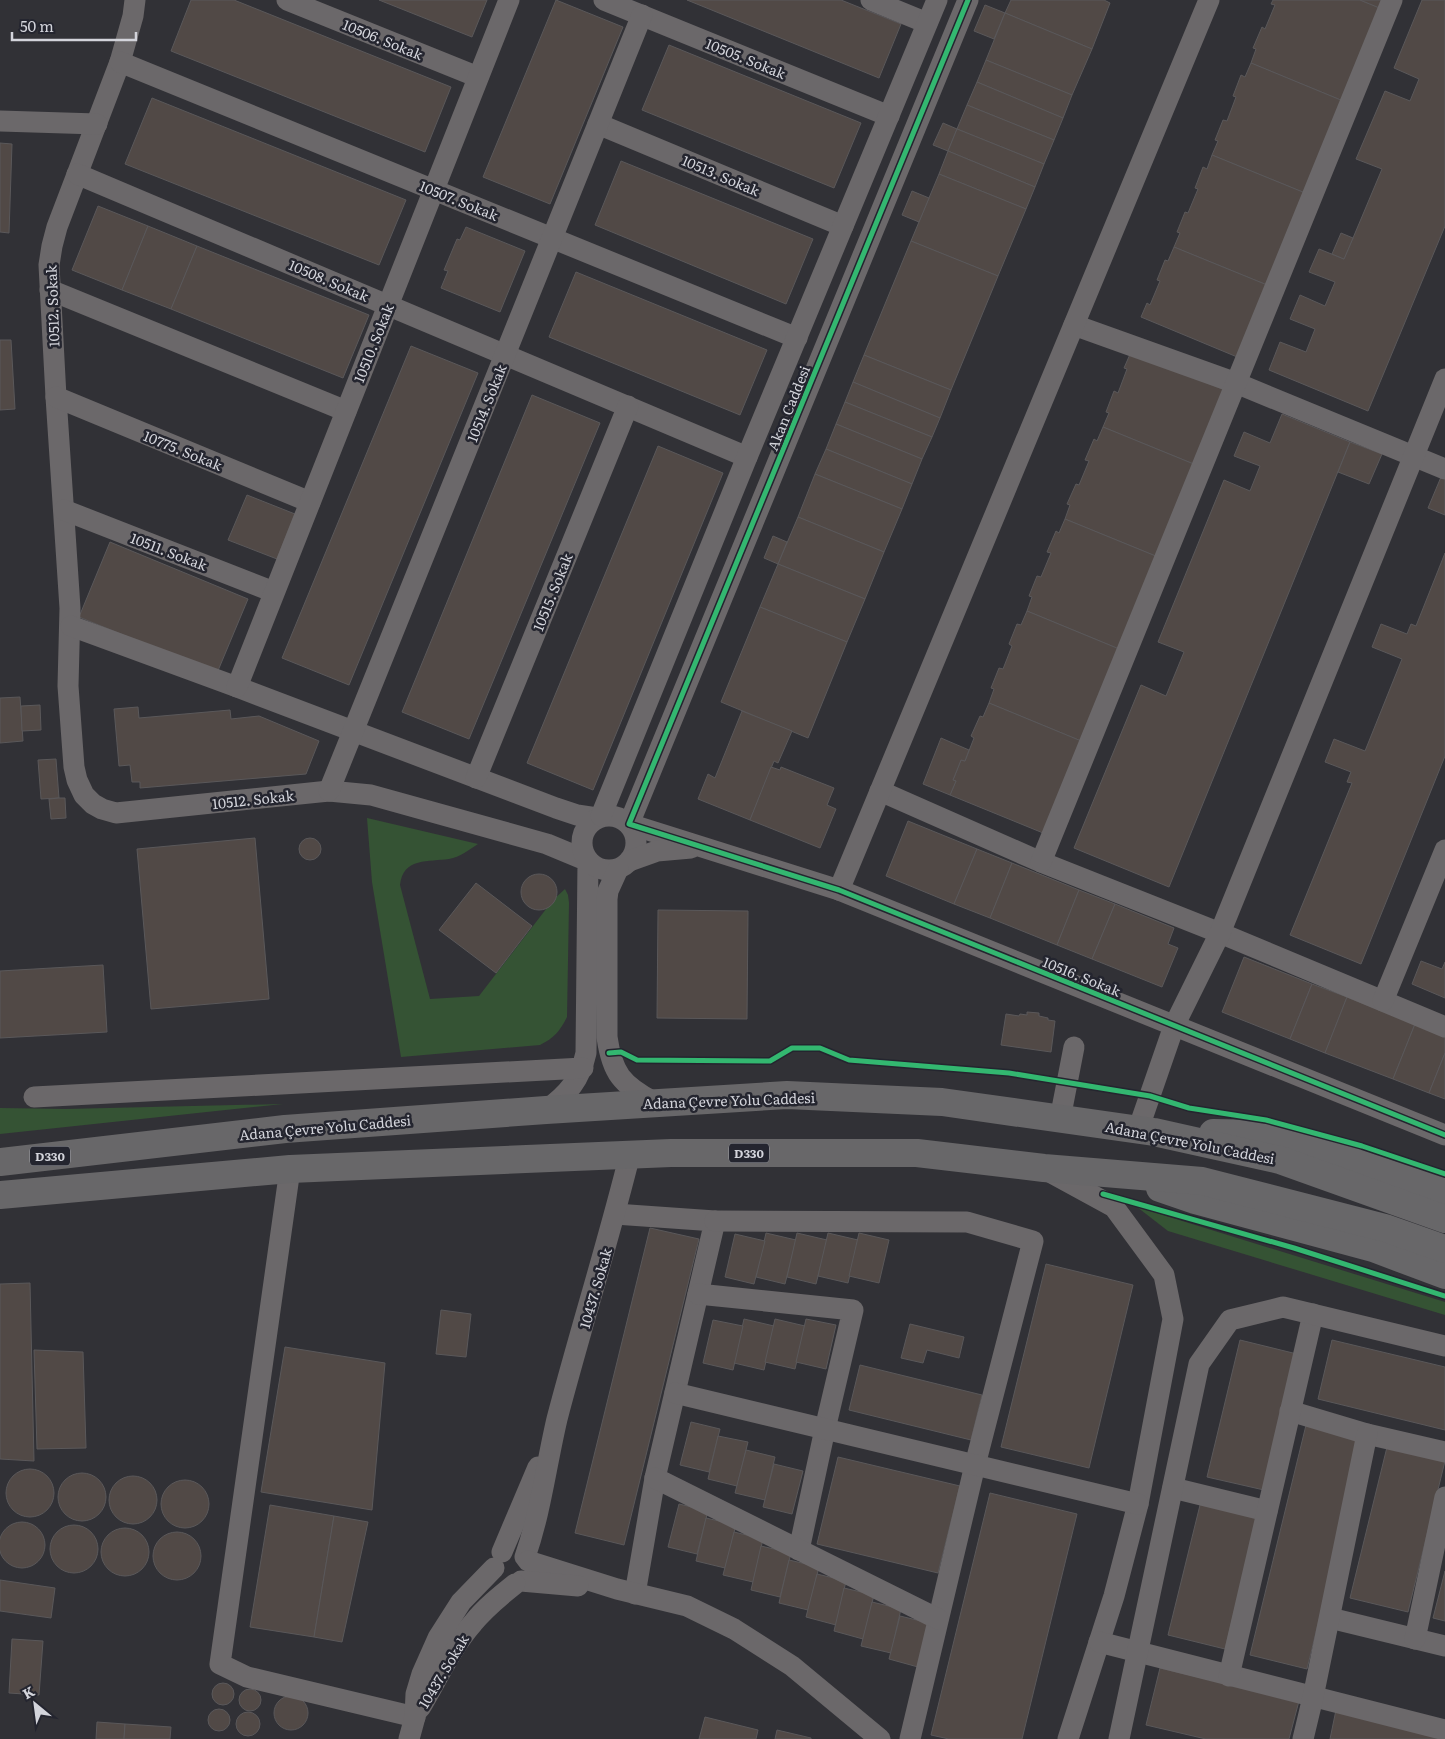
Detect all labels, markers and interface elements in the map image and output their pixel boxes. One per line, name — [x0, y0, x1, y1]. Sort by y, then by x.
scale bar — [12, 10, 136, 42]
text: 50 m — [20, 14, 54, 37]
street label: 10506. Sokak — [340, 14, 427, 64]
street label: 10505. Sokak — [703, 33, 789, 83]
street label: 10513. Sokak — [679, 150, 763, 201]
street label: 10507. Sokak — [417, 175, 502, 225]
street label: 10508. Sokak — [286, 254, 373, 306]
street label: 10512. Sokak — [41, 264, 63, 347]
street label: 10510. Sokak — [348, 300, 398, 385]
street label: 10514. Sokak — [461, 361, 511, 445]
street label: Akan Caddesi — [762, 362, 814, 454]
street label: 10775. Sokak — [141, 425, 226, 475]
street label: 10511. Sokak — [128, 527, 211, 575]
street label: 10515. Sokak — [527, 550, 577, 634]
street label: 10512. Sokak — [211, 785, 295, 813]
street label: 10516. Sokak — [1040, 951, 1124, 1001]
street label: Adana Çevre Yolu Caddesi — [643, 1087, 816, 1113]
street label: Adana Çevre Yolu Caddesi — [238, 1109, 412, 1144]
street label: Adana Çevre Yolu Caddesi — [1104, 1116, 1277, 1168]
road number: D330 — [729, 1144, 769, 1162]
road number: D330 — [30, 1146, 70, 1166]
street label: 10437. Sokak — [574, 1245, 616, 1331]
street label: 10437. Sokak — [413, 1630, 473, 1712]
north arrow — [10, 1679, 60, 1729]
text: K — [19, 1680, 38, 1703]

